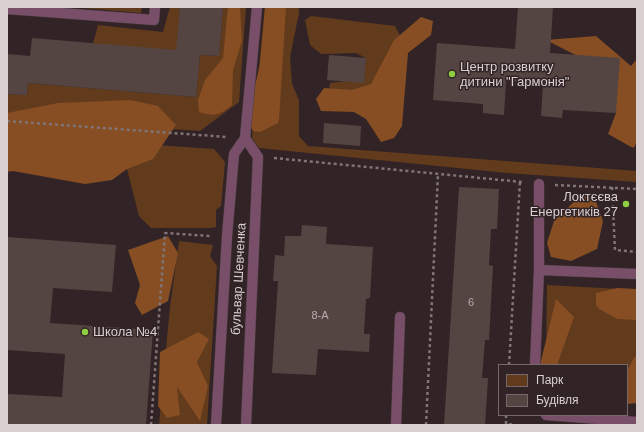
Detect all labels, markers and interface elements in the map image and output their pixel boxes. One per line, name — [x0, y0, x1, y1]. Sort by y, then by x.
place label: Центр розвитку дитини "Гармонія" — [460, 59, 569, 90]
marker: Центр розвитку дитини "Гармонія" — [447, 69, 457, 79]
place label: Локтєєва Енергетиків 27 — [530, 189, 618, 220]
marker: Локтєєва Енергетиків 27 — [621, 199, 631, 209]
street label: бульвар Шевченка — [228, 222, 250, 336]
house number: 6 — [468, 296, 474, 310]
house number: 8-А — [311, 309, 329, 323]
place label: Школа №4 — [93, 324, 157, 340]
marker: Школа №4 — [80, 327, 90, 337]
legend — [498, 364, 628, 416]
text: Парк — [536, 373, 563, 387]
text: Будівля — [536, 393, 578, 407]

